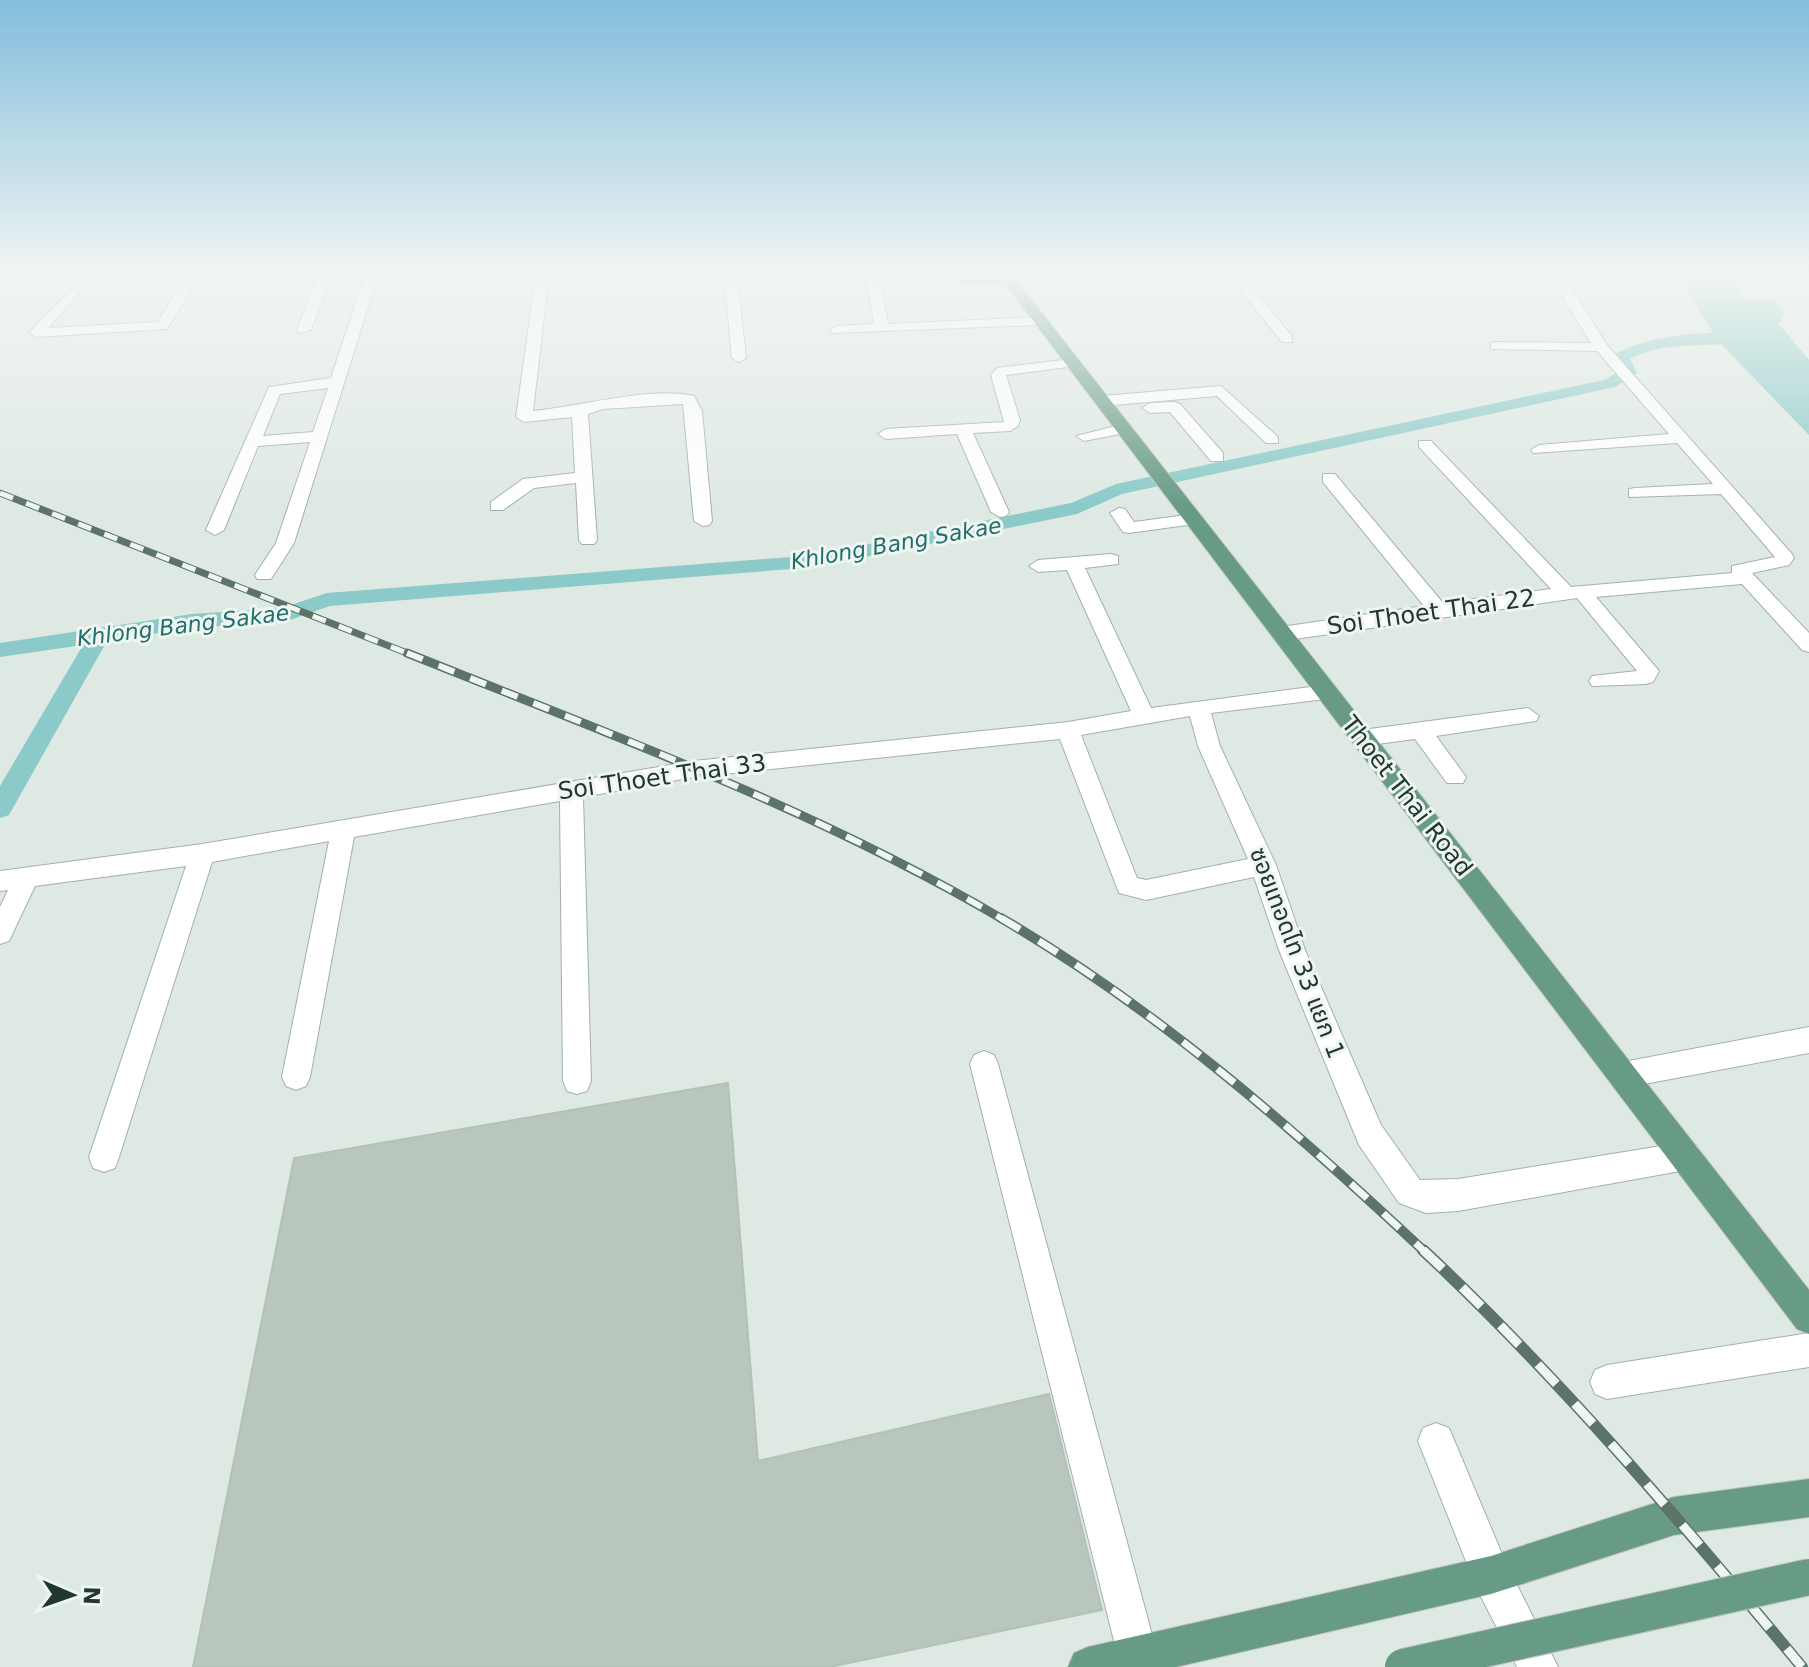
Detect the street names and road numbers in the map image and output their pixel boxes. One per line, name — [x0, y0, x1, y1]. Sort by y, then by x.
street label: Soi Thoet Thai 22 — [1325, 584, 1537, 640]
street label: Thoet Thai Road — [1335, 710, 1478, 882]
street label: Soi Thoet Thai 33 — [556, 749, 768, 805]
street label: ซอยเทอดไท 33 แยก 1 — [1244, 844, 1350, 1062]

